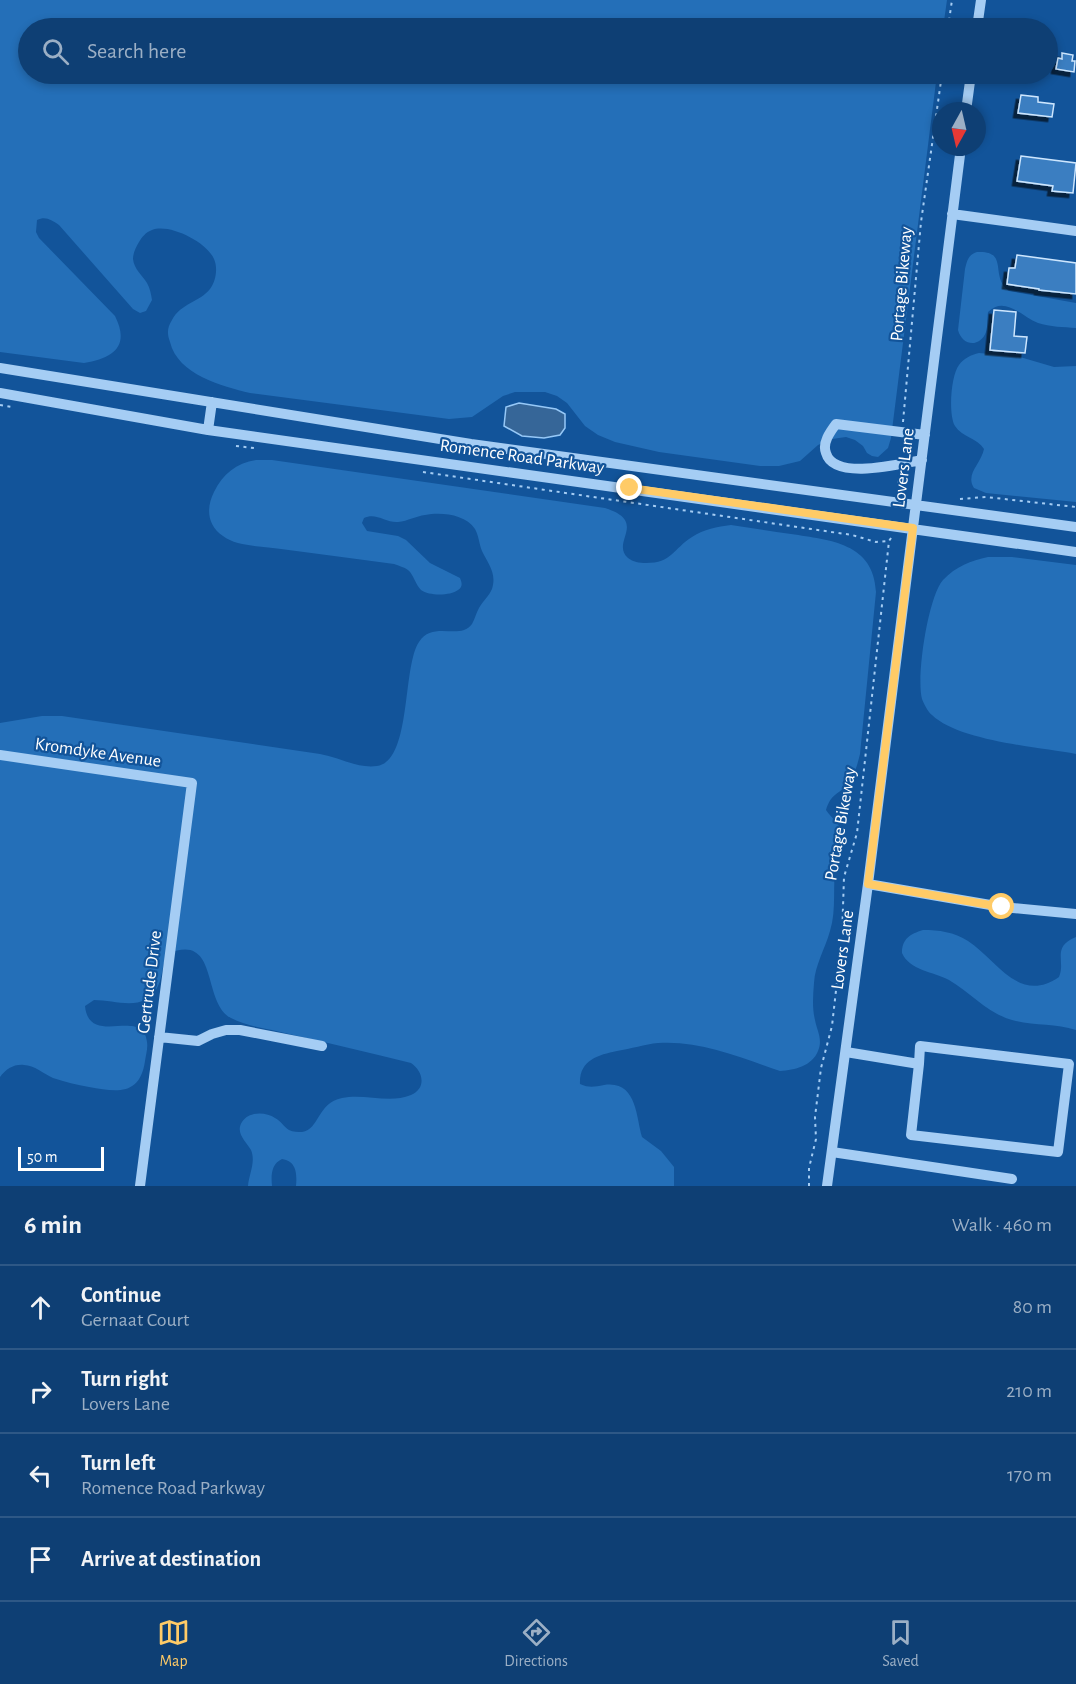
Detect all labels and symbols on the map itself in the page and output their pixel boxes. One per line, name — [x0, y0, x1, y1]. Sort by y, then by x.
north arrow — [932, 102, 986, 156]
street label: Portage Bikeway — [888, 226, 916, 342]
street label: Lovers Lane — [890, 427, 918, 509]
street label: Romence Road Parkway — [439, 437, 606, 477]
route end — [616, 474, 642, 500]
street label: Kromdyke Avenue — [34, 735, 162, 771]
street label: Portage Bikeway — [822, 765, 860, 882]
route start — [988, 893, 1014, 919]
street label: Lovers Lane — [829, 909, 857, 991]
street label: Gertrude Drive — [135, 930, 165, 1034]
scale bar — [18, 1144, 104, 1172]

